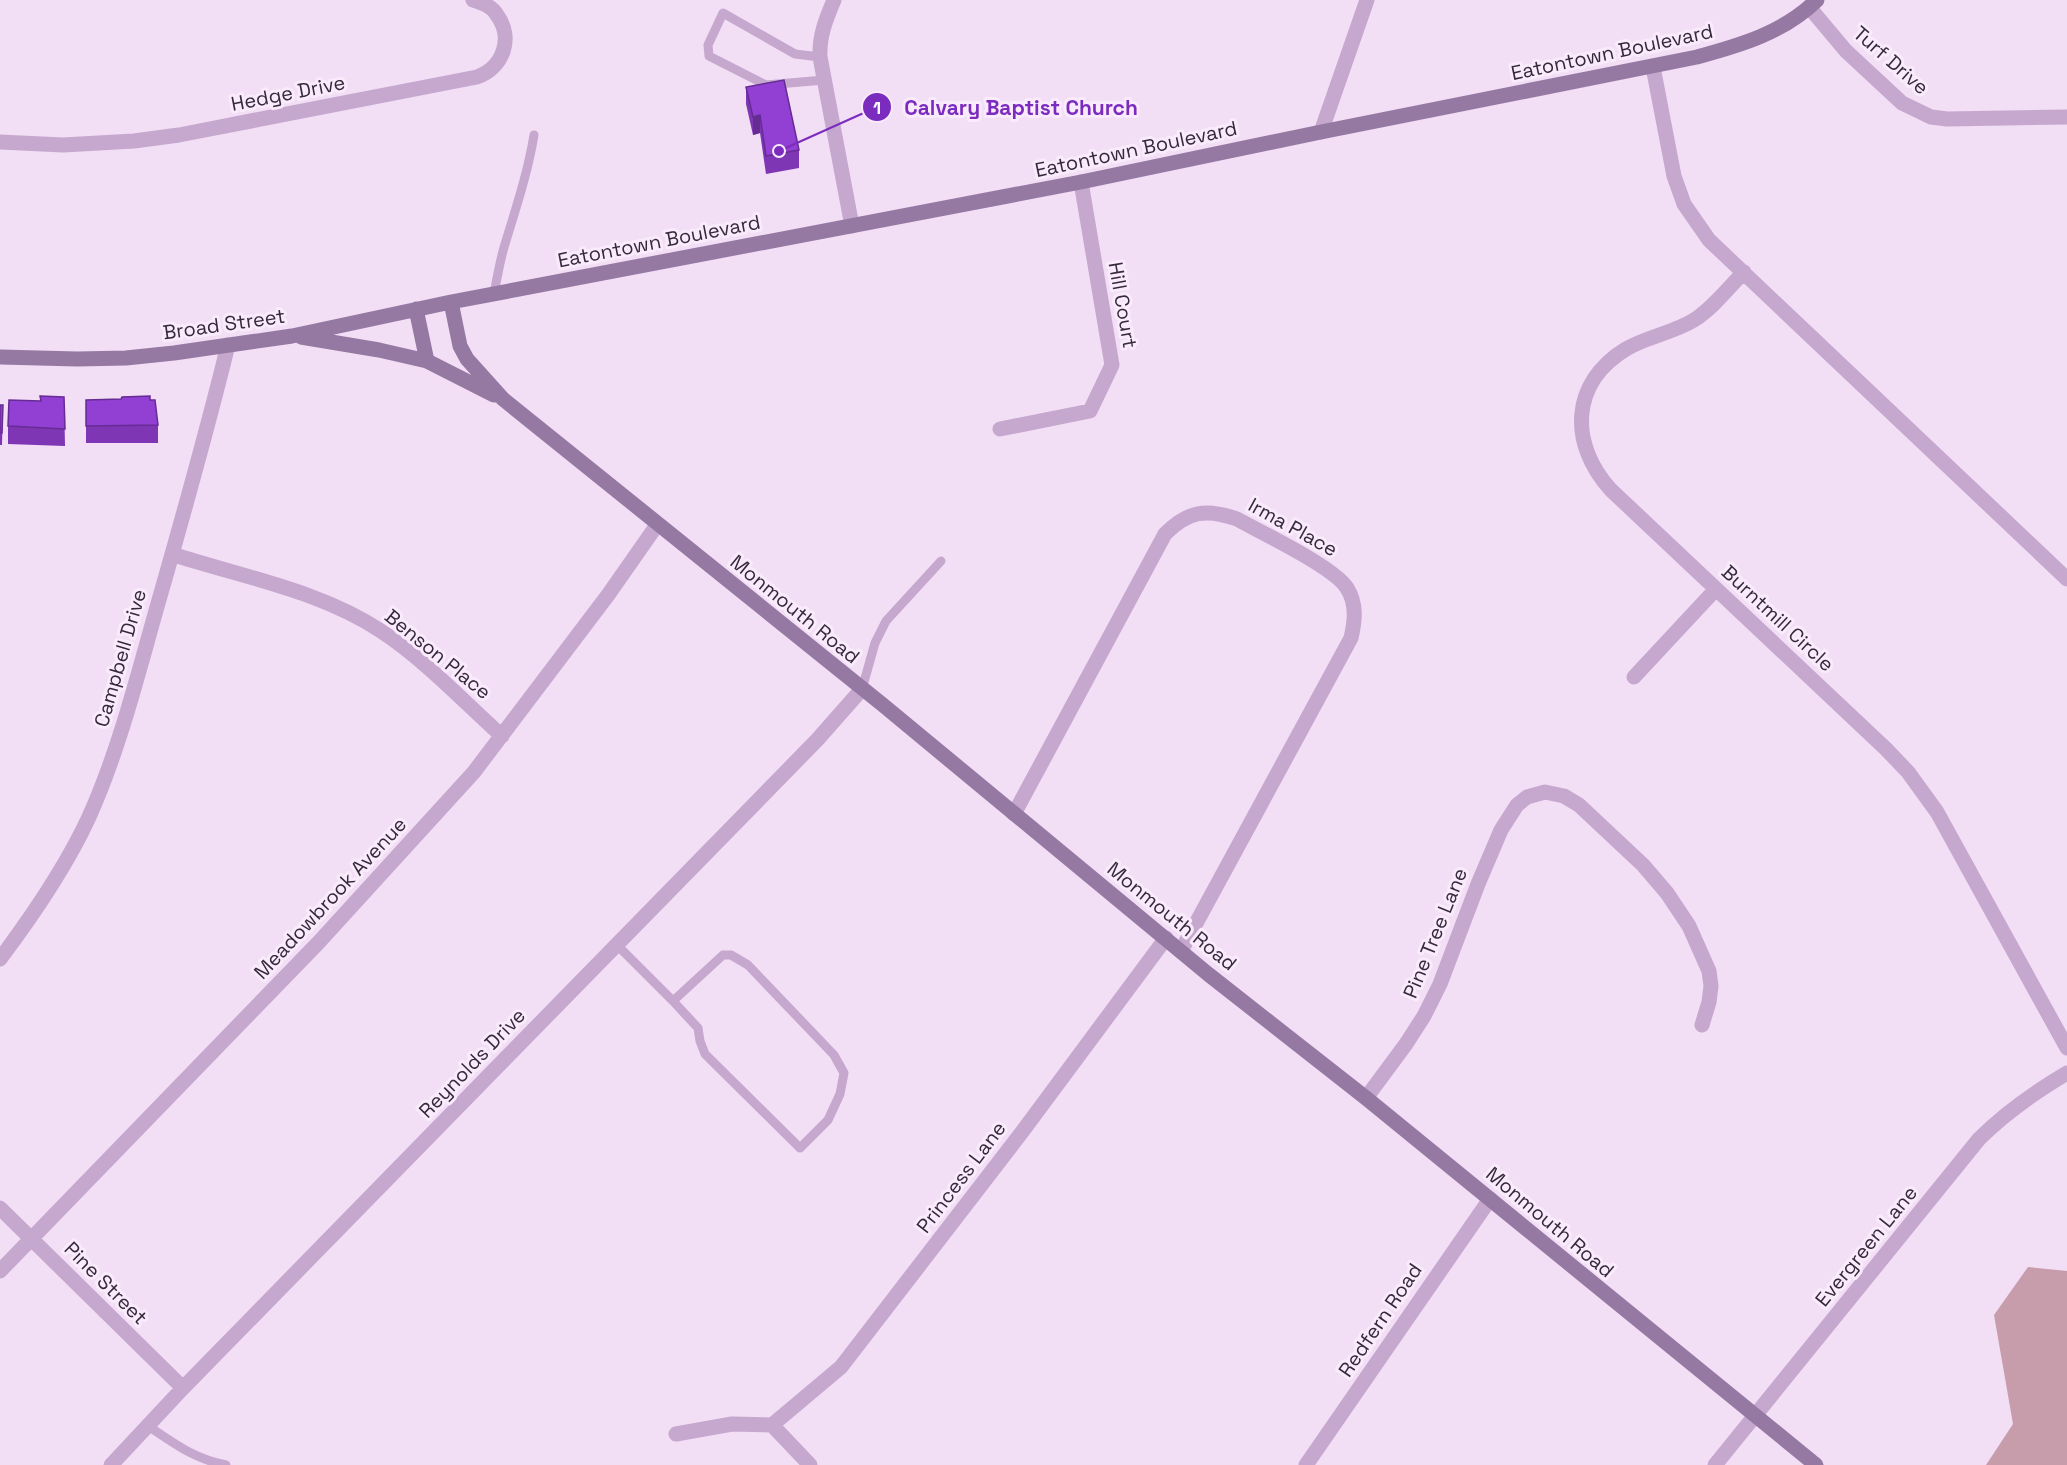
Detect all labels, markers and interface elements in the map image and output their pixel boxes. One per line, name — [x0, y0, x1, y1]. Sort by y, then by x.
street label: Eatontown Boulevard — [1509, 18, 1715, 86]
street label: Turf Drive — [1848, 20, 1934, 100]
street label: Hedge Drive — [229, 69, 347, 117]
callout: Calvary Baptist Church — [862, 88, 1150, 127]
text: Calvary Baptist Church — [904, 94, 1138, 121]
text: 1 — [873, 96, 881, 119]
street label: Eatontown Boulevard — [1033, 115, 1239, 183]
street label: Eatontown Boulevard — [555, 209, 763, 273]
street label: Hill Court — [1103, 260, 1143, 350]
street label: Broad Street — [161, 303, 287, 345]
street label: Irma Place — [1244, 492, 1342, 562]
street label: Monmouth Road — [725, 549, 865, 669]
street label: Burntmill Circle — [1716, 559, 1840, 677]
street label: Campbell Drive — [88, 586, 152, 730]
street label: Benson Place — [379, 603, 497, 705]
street label: Meadowbrook Avenue — [248, 811, 412, 985]
street label: Monmouth Road — [1102, 856, 1242, 976]
street label: Pine Tree Lane — [1397, 864, 1473, 1002]
street label: Reynolds Drive — [413, 1003, 531, 1123]
street label: Princess Lane — [911, 1116, 1011, 1238]
street label: Monmouth Road — [1481, 1161, 1619, 1283]
street label: Evergreen Lane — [1809, 1180, 1923, 1312]
street label: Pine Street — [59, 1236, 153, 1330]
street label: Redfern Road — [1332, 1258, 1428, 1382]

